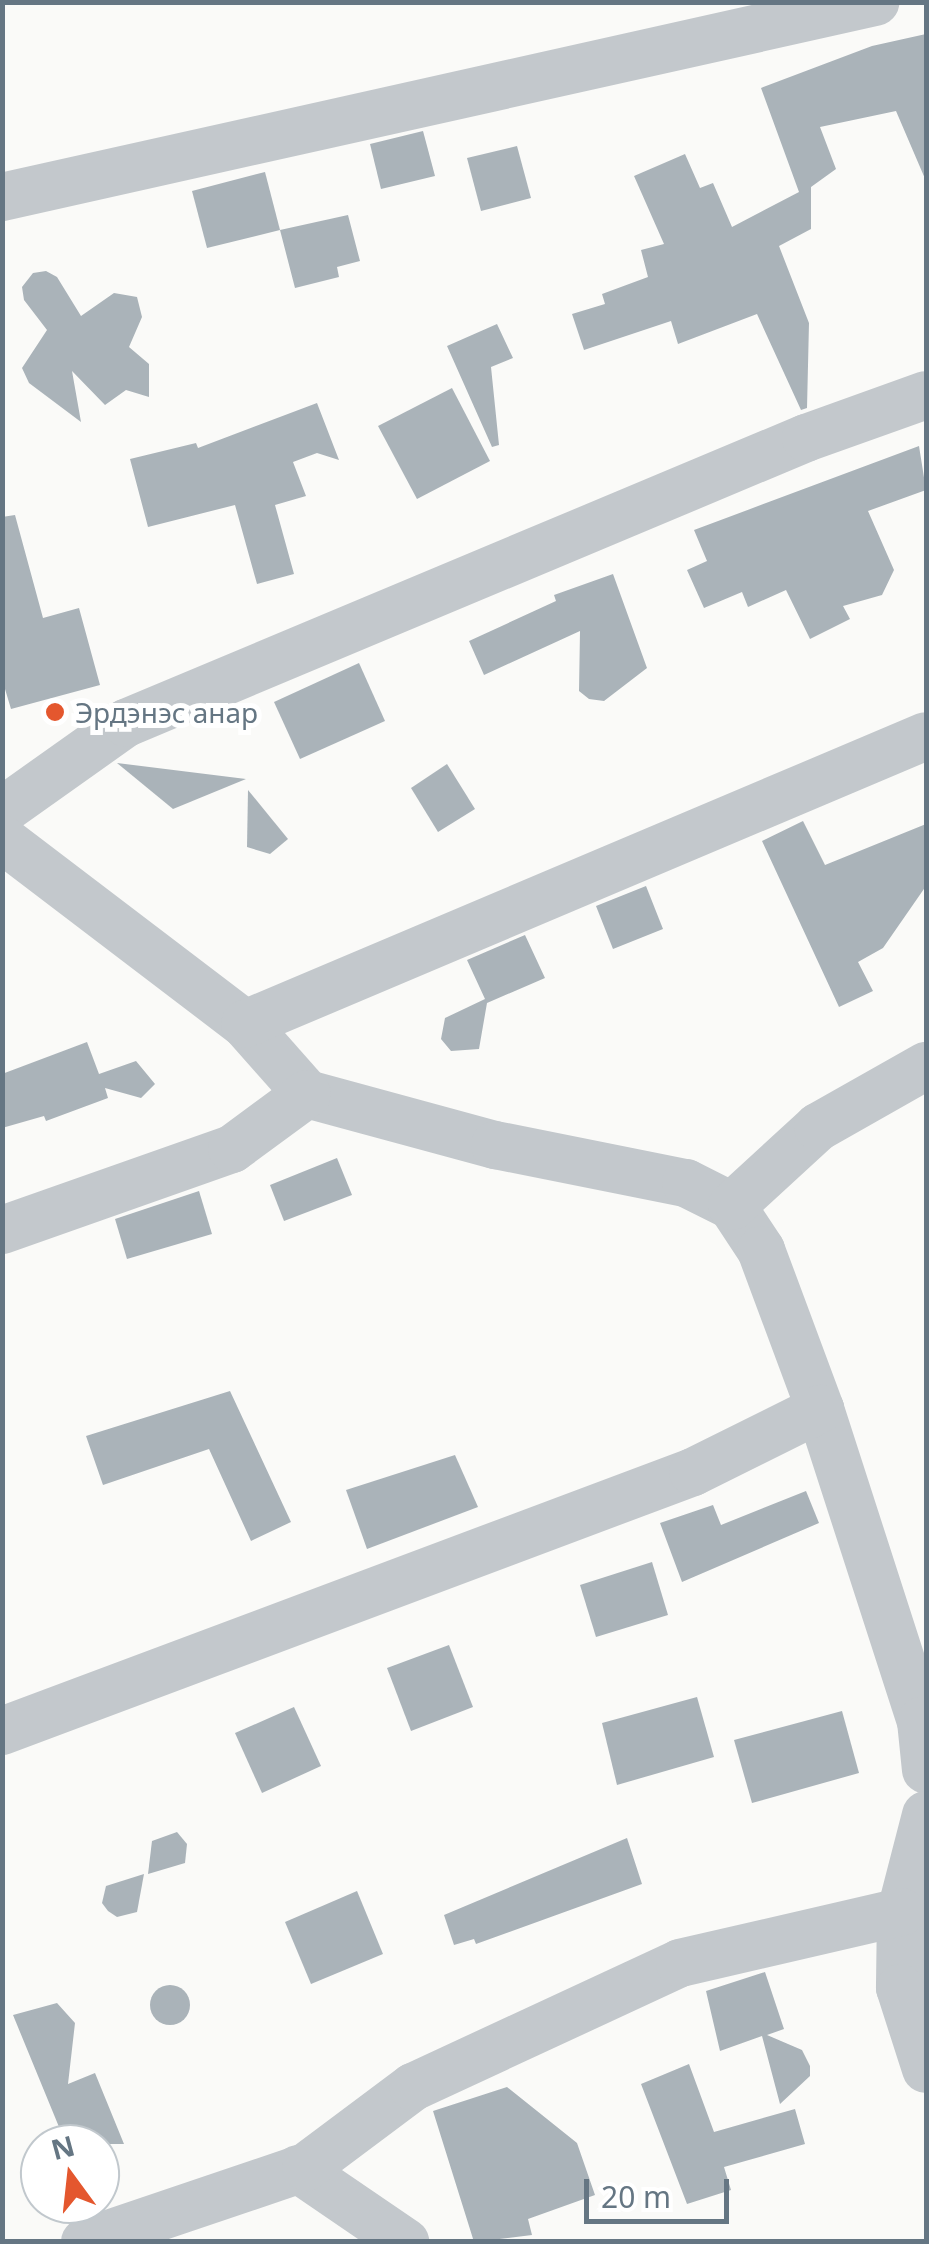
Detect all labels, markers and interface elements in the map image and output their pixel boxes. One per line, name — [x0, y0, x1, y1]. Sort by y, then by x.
place label: Эрдэнэс анар — [75, 695, 258, 729]
marker: Эрдэнэс анар — [44, 701, 66, 723]
north arrow — [20, 2124, 120, 2224]
text: N — [47, 2126, 79, 2168]
scale bar — [589, 2159, 734, 2221]
text: 20 m — [601, 2176, 671, 2217]

